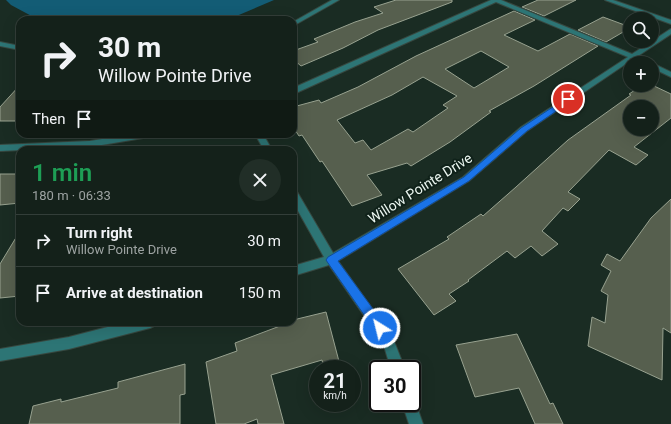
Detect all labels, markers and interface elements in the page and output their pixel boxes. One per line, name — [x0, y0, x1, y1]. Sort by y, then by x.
map controls — [623, 12, 659, 136]
button: search — [623, 12, 659, 48]
text: 30 m — [98, 31, 161, 64]
icon: right — [32, 32, 84, 84]
button: + — [623, 56, 659, 92]
text: Willow Pointe Drive — [98, 65, 252, 86]
pin — [551, 82, 585, 116]
icon: arrive — [557, 88, 579, 110]
button: − — [623, 100, 659, 136]
icon: arrive — [73, 108, 95, 130]
text: Then — [32, 110, 65, 128]
street label: Willow Pointe Drive — [365, 150, 475, 226]
text: 1 min — [32, 159, 92, 187]
button: close — [239, 159, 281, 201]
text: 180 m · 06:33 — [32, 188, 111, 203]
text: Turn right — [66, 224, 132, 242]
icon: right — [32, 230, 54, 252]
text: 30 m — [247, 232, 281, 250]
text: Willow Pointe Drive — [66, 242, 177, 257]
icon: arrive — [32, 282, 54, 304]
text: Arrive at destination — [66, 284, 203, 302]
text: 150 m — [239, 284, 281, 302]
position arrow — [359, 307, 401, 349]
speed limit sign: 30 — [369, 360, 421, 412]
text: 21 — [324, 369, 346, 393]
text: km/h — [323, 390, 347, 401]

